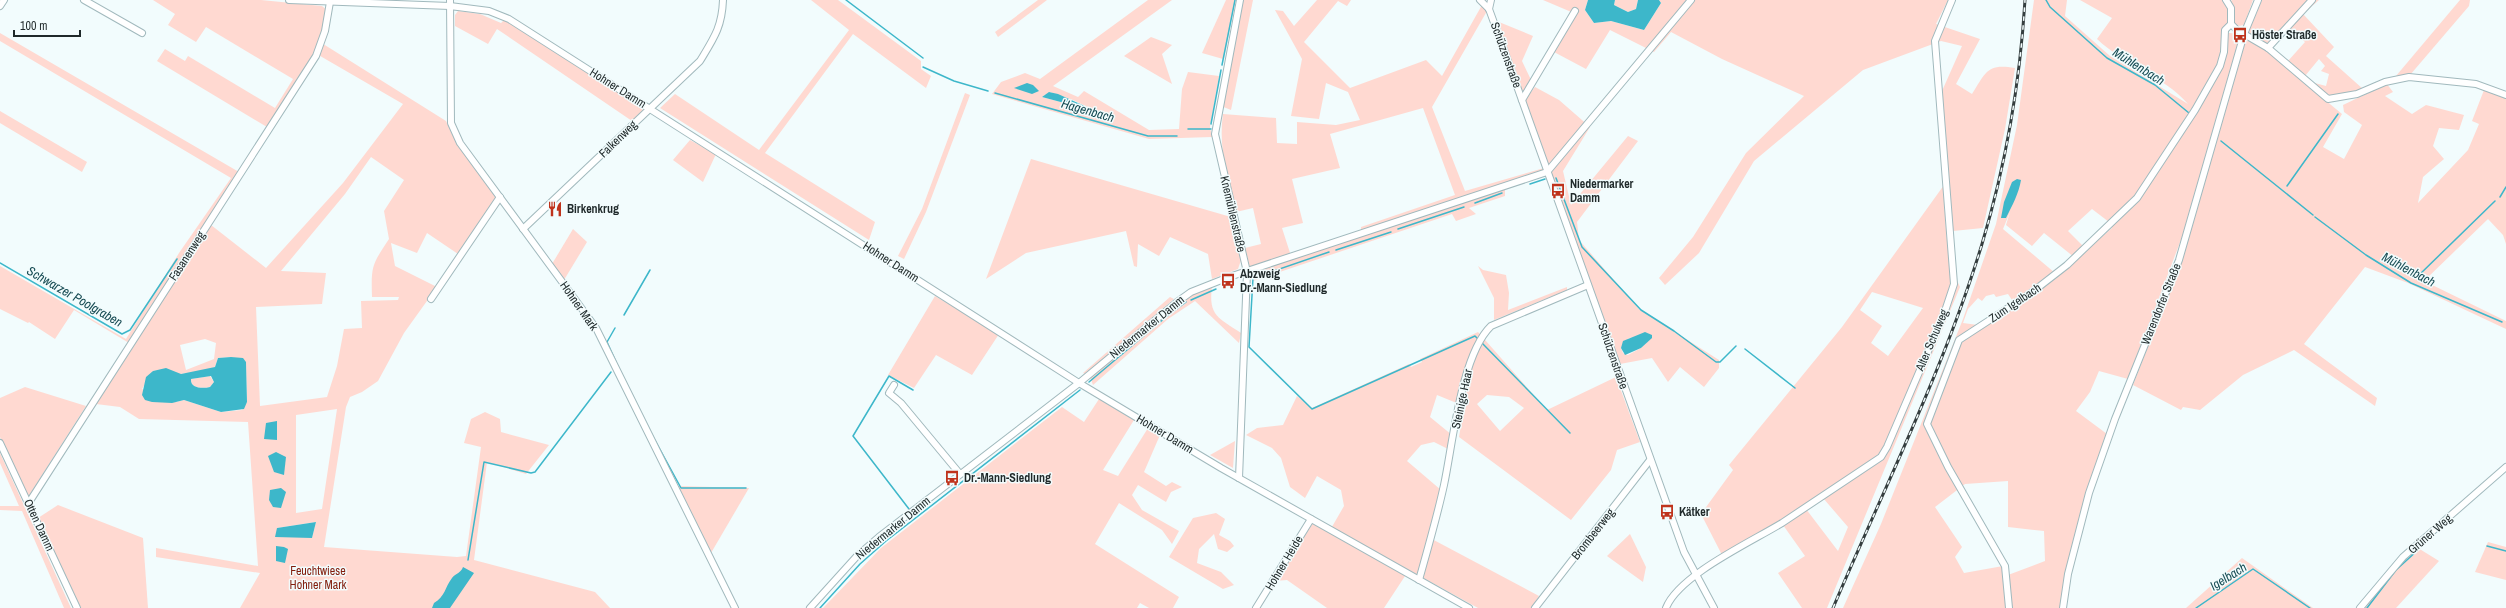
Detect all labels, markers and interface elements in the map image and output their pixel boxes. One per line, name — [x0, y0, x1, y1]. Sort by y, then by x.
scale bar — [14, 12, 80, 38]
text: 100 m — [20, 18, 47, 34]
street label: Schützenstraße — [1487, 20, 1525, 90]
bus stop icon: Höster Straße — [2231, 26, 2249, 44]
place label: Höster Straße — [2252, 27, 2317, 43]
water label: Mühlenbach — [2110, 44, 2168, 89]
street label: Hohner Damm — [587, 64, 649, 112]
water label: Hagenbach — [1059, 95, 1116, 126]
street label: Falkenweg — [595, 117, 641, 161]
street label: Knemühlenstraße — [1216, 174, 1250, 254]
place label: Niedermarker Damm — [1570, 176, 1634, 206]
bus stop icon: Niedermarker Damm — [1549, 182, 1567, 200]
restaurant icon: Birkenkrug — [546, 200, 564, 218]
place label: Birkenkrug — [567, 201, 619, 217]
street label: Fasanenweg — [165, 228, 209, 284]
street label: Hohner Damm — [860, 238, 922, 286]
water label: Mühlenbach — [2379, 248, 2438, 291]
street label: Warendorfer Straße — [2137, 261, 2185, 347]
water label: Schwarzer Poolgraben — [24, 262, 126, 331]
place label: Abzweig Dr.-Mann-Siedlung — [1240, 266, 1327, 296]
bus stop icon: Abzweig Dr.-Mann-Siedlung — [1219, 272, 1237, 290]
street label: Hohner Mark — [556, 278, 602, 334]
street label: Zum Igelbach — [1986, 280, 2044, 326]
street label: Niedermarker Damm — [1106, 292, 1188, 362]
street label: Alter Schulweg — [1911, 306, 1952, 374]
street label: Schützenstraße — [1594, 321, 1632, 391]
street label: Steinige Haar — [1448, 367, 1476, 430]
street label: Hohner Damm — [1133, 411, 1197, 457]
bus stop icon: Dr.-Mann-Siedlung — [943, 469, 961, 487]
place label: Dr.-Mann-Siedlung — [964, 470, 1051, 486]
street label: Niedermarker Damm — [852, 493, 934, 563]
street label: Otten Damm — [20, 496, 58, 554]
bus stop icon: Kätker — [1658, 503, 1676, 521]
place label: Kätker — [1679, 504, 1710, 520]
street label: Brombeerweg — [1568, 505, 1618, 563]
street label: Grüner Weg — [2405, 510, 2456, 558]
street label: Hohner Heide — [1261, 533, 1307, 593]
water label: Igelbach — [2207, 559, 2250, 594]
park label: Feuchtwiese Hohner Mark — [290, 563, 347, 593]

